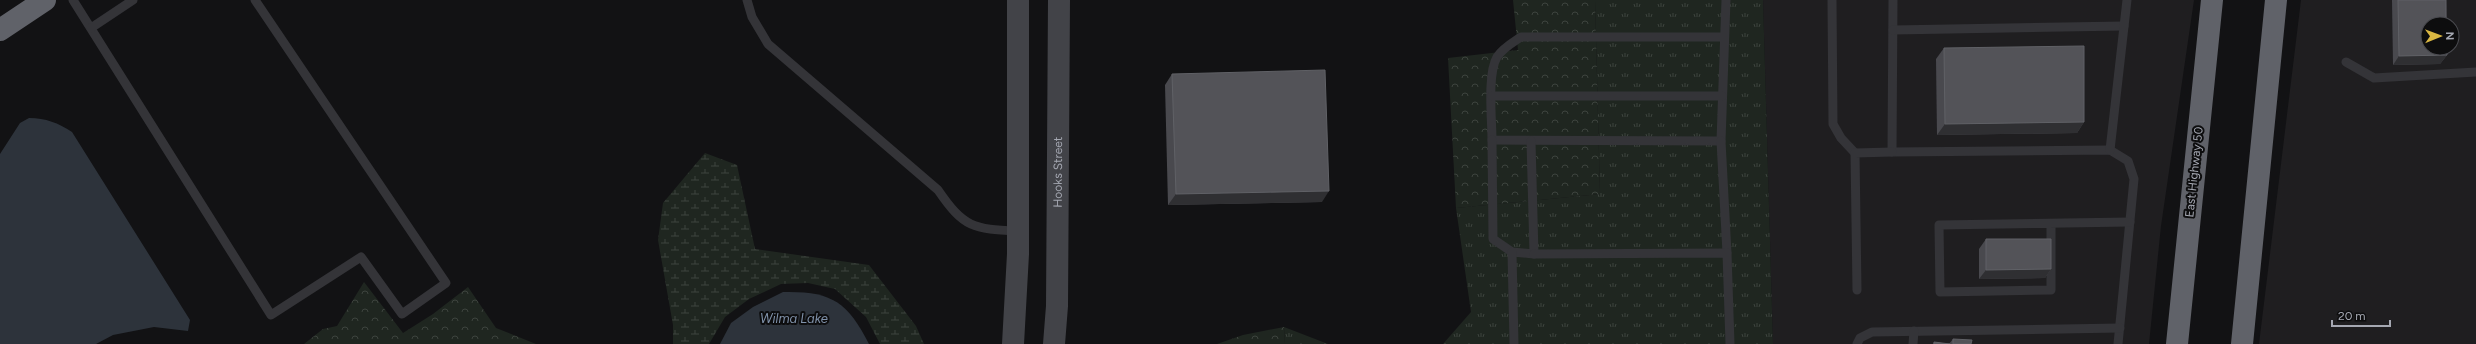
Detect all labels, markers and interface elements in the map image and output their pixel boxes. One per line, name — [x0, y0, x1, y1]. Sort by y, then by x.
north arrow — [2420, 16, 2460, 56]
text: N — [2443, 31, 2456, 40]
street label: East Highway 50 — [2182, 126, 2206, 218]
street label: Hooks Street — [1051, 136, 1065, 208]
scale bar — [2332, 302, 2390, 328]
text: 20 m — [2338, 309, 2366, 323]
water label: Wilma Lake — [760, 311, 828, 326]

